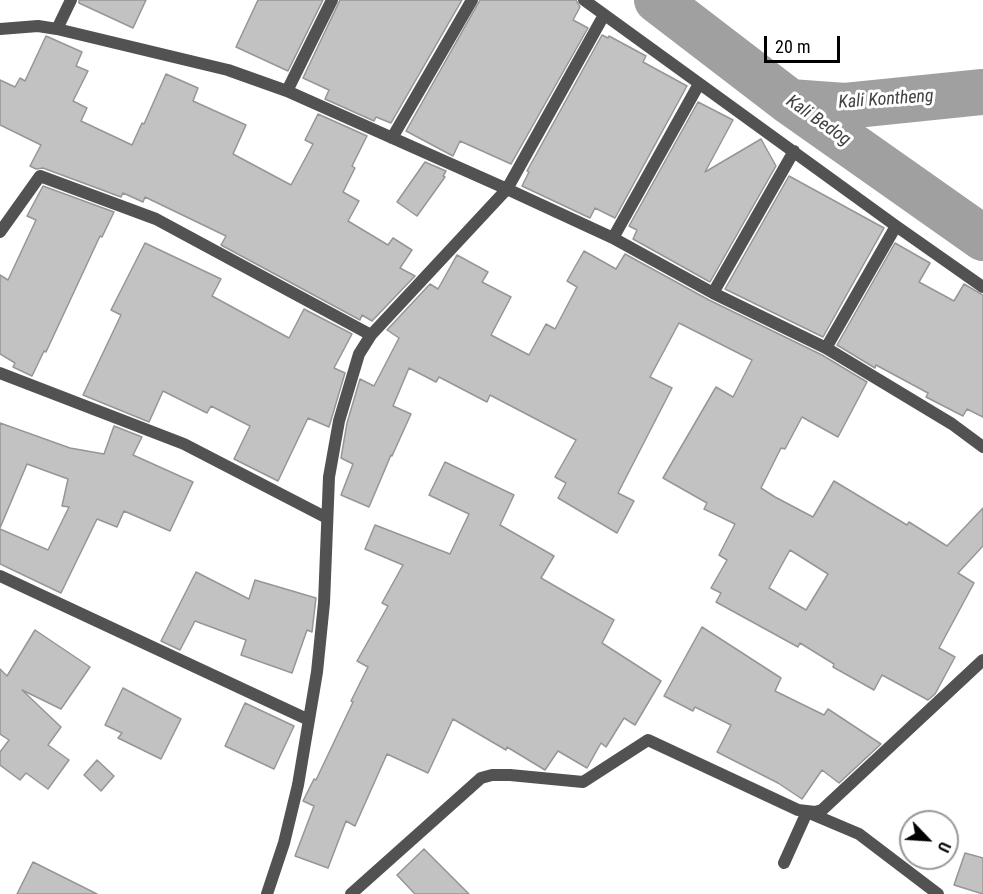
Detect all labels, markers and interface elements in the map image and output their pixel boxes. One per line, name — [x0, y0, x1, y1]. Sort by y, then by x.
scale bar — [767, 24, 844, 62]
text: 20 m — [775, 36, 810, 57]
water label: Kali Kontheng — [838, 86, 934, 114]
water label: Kali Bedog — [782, 91, 854, 151]
north arrow — [899, 810, 959, 870]
text: U — [933, 839, 954, 855]

